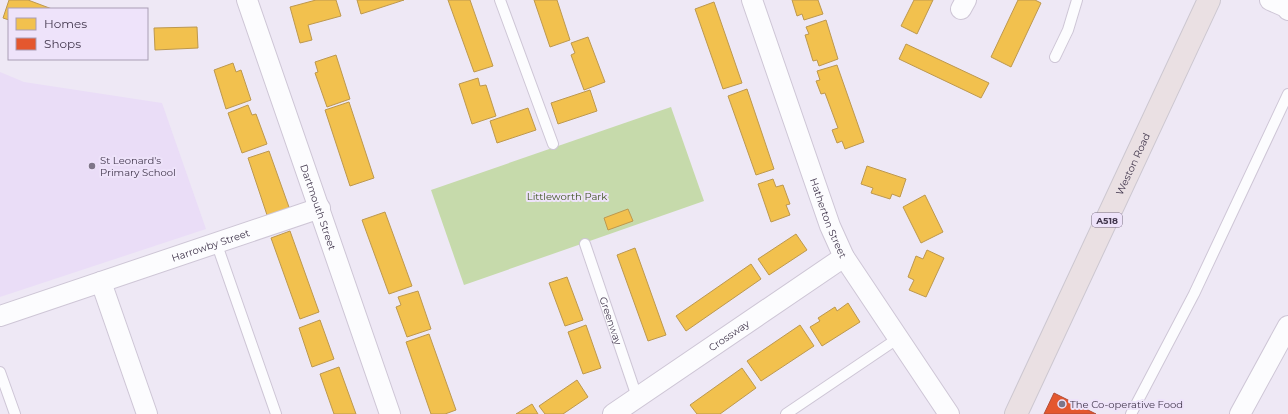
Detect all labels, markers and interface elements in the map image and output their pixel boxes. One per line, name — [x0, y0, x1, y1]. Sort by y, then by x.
legend — [8, 8, 148, 60]
text: Homes — [44, 16, 87, 31]
text: Shops — [44, 36, 81, 51]
street label: Weston Road — [1113, 131, 1153, 197]
place label: St Leonard's Primary School — [100, 154, 176, 179]
marker: St Leonard's Primary School — [87, 161, 97, 171]
street label: Dartmouth Street — [298, 162, 339, 252]
street label: Hatherton Street — [807, 176, 850, 260]
park label: Littleworth Park — [527, 190, 607, 203]
road number: A518 — [1092, 213, 1122, 227]
street label: Harrowby Street — [170, 226, 251, 264]
street label: Greenway — [597, 295, 625, 347]
street label: Crossway — [706, 316, 752, 354]
place label: The Co-operative Food — [1070, 398, 1183, 411]
marker: The Co-operative Food — [1057, 399, 1067, 409]

